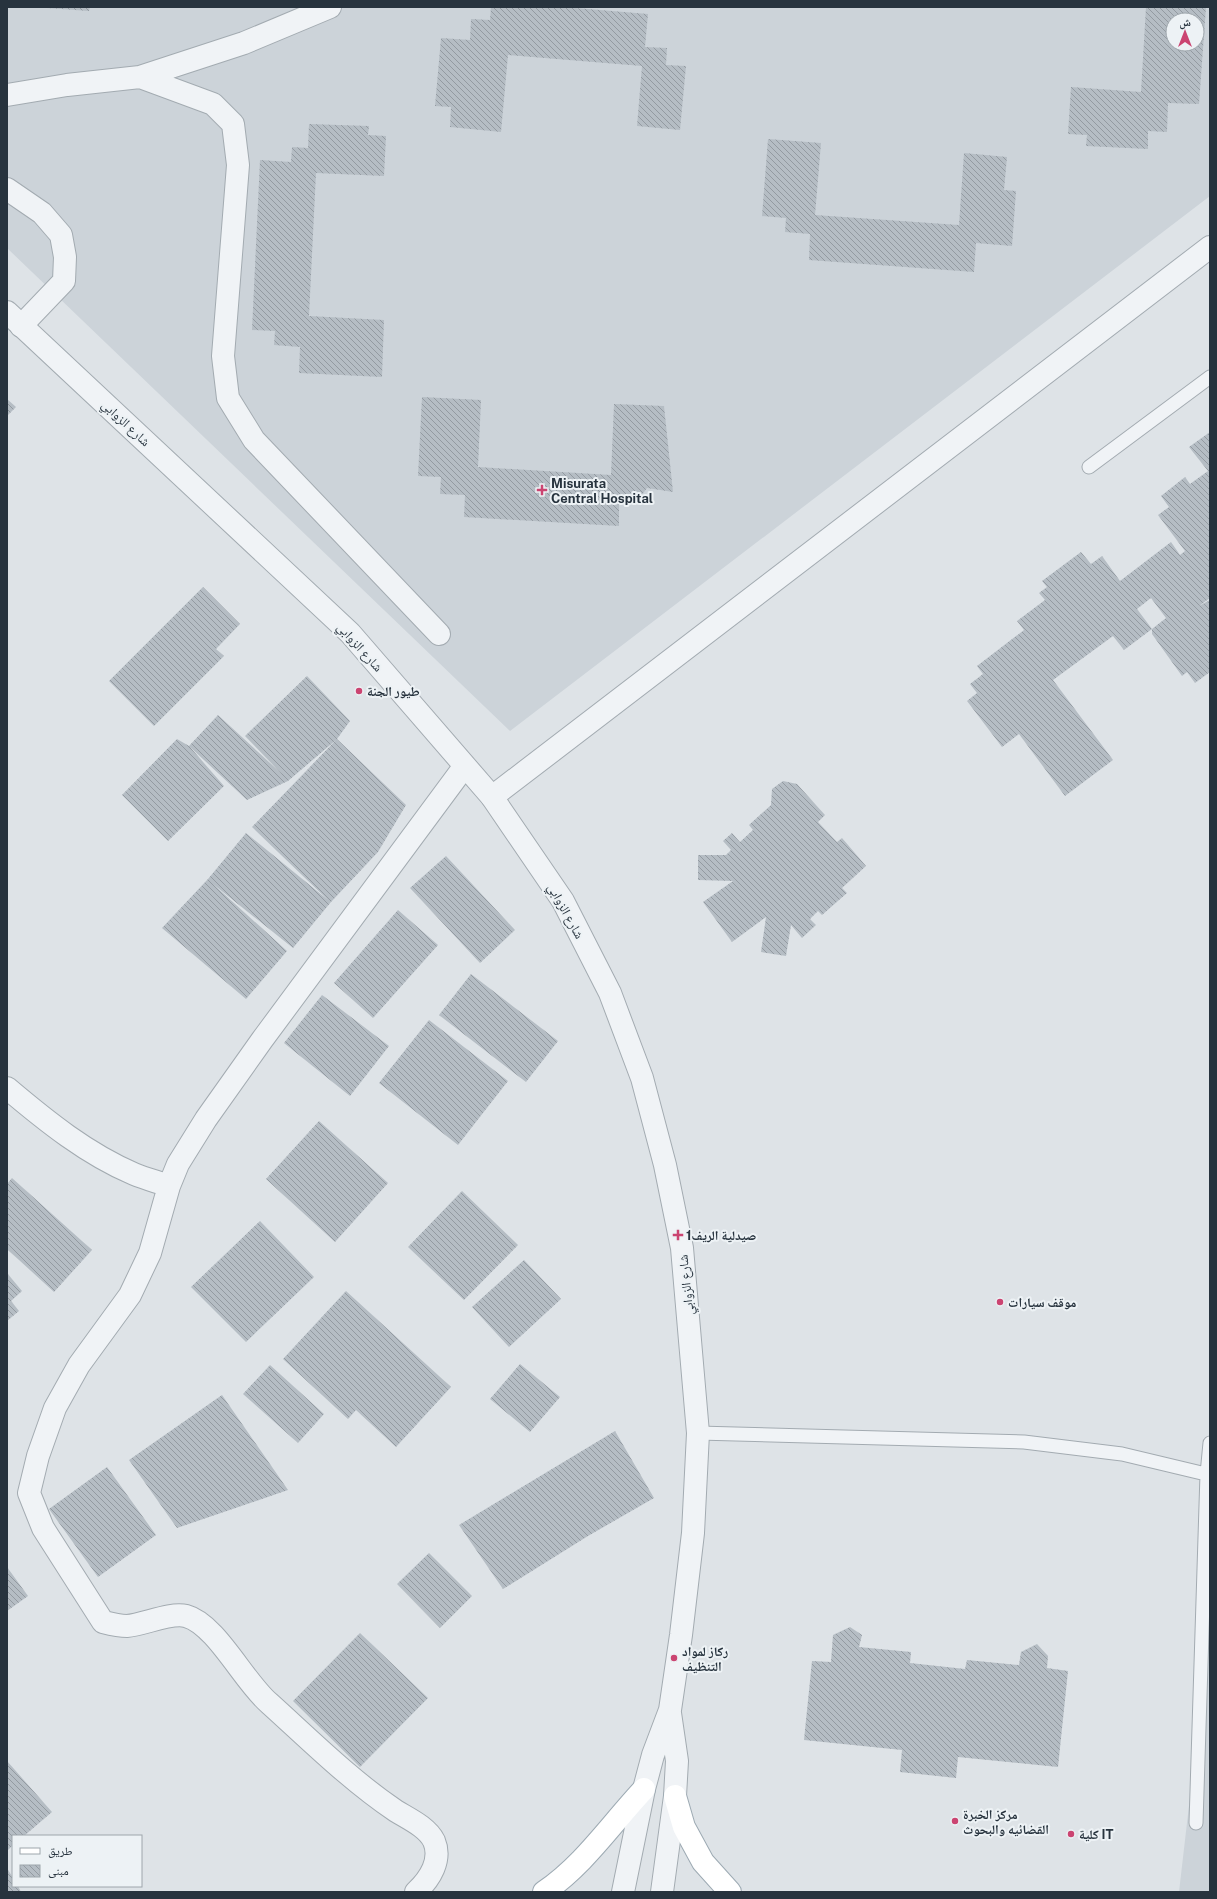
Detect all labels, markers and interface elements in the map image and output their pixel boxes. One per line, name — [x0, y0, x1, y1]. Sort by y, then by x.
north arrow — [1165, 12, 1205, 52]
text: ش — [1179, 16, 1191, 30]
street label: شارع الزوابي — [96, 397, 153, 452]
place label: Misurata Central Hospital — [551, 476, 653, 506]
marker: Misurata Central Hospital — [536, 484, 548, 496]
street label: شارع الزوابي — [332, 619, 386, 677]
place label: طيور الجنة — [367, 684, 420, 699]
marker: طيور الجنة — [354, 686, 364, 696]
street label: شارع الزوابي — [542, 881, 587, 943]
place label: صيدلية الريف1 — [686, 1228, 756, 1243]
marker: صيدلية الريف1 — [673, 1230, 683, 1240]
street label: شارع الزوابي — [675, 1254, 700, 1316]
place label: موقف سيارات — [1008, 1295, 1076, 1310]
marker: موقف سيارات — [995, 1297, 1005, 1307]
place label: ركاز لمواد التنظيف — [682, 1644, 728, 1674]
marker: ركاز لمواد التنظيف — [669, 1653, 679, 1663]
place label: مركز الخبرة القضائيه والبحوث — [963, 1807, 1049, 1837]
marker: مركز الخبرة القضائيه والبحوث — [950, 1816, 960, 1826]
place label: كلية IT — [1079, 1827, 1114, 1842]
marker: كلية IT — [1066, 1829, 1076, 1839]
legend — [12, 1835, 142, 1887]
text: طريق — [48, 1844, 73, 1858]
text: مبنى — [48, 1864, 69, 1878]

